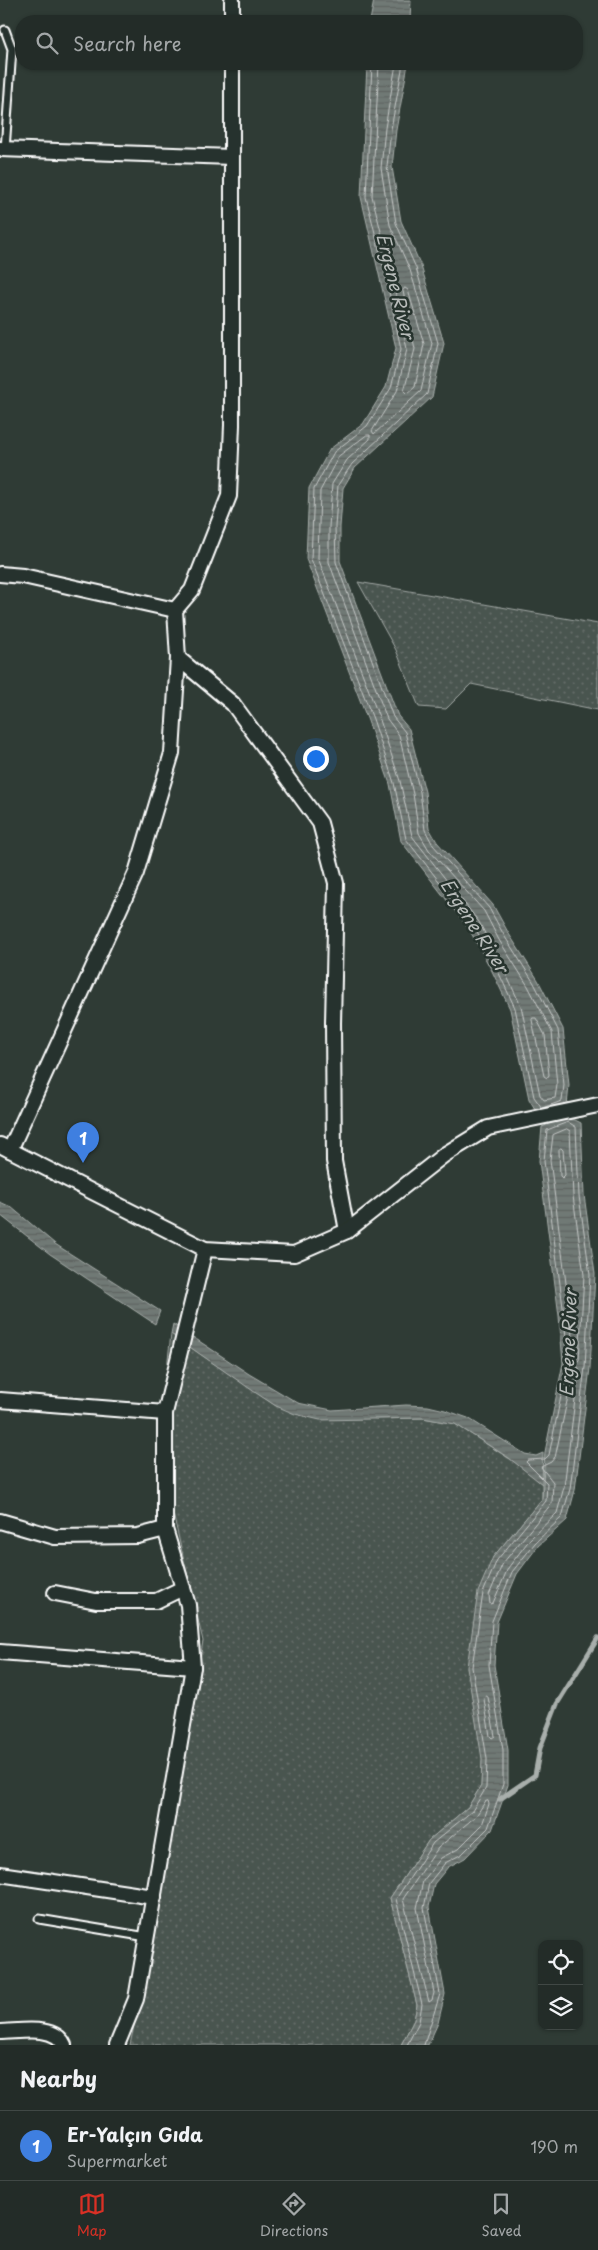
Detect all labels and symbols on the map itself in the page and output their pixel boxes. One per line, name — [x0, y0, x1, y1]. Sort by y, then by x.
water label: Ergene River — [370, 230, 423, 344]
your location — [303, 746, 329, 772]
water label: Ergene River — [435, 873, 517, 980]
pin: 1 — [67, 1122, 99, 1163]
water label: Ergene River — [552, 1286, 583, 1397]

